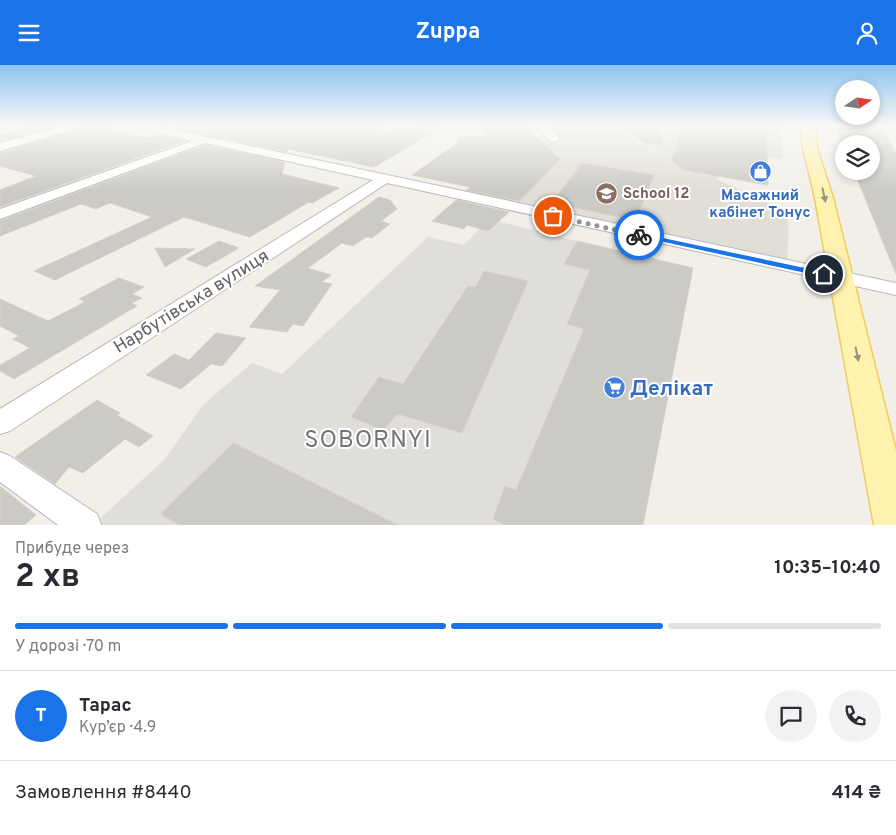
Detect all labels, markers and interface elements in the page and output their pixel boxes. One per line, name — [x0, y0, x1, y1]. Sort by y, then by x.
icon: menu — [15, 19, 43, 47]
text: Zuppa — [416, 19, 480, 46]
icon: person — [853, 19, 881, 47]
north arrow — [835, 80, 880, 125]
map controls — [835, 80, 880, 180]
button: layers — [835, 135, 880, 180]
shop icon: Масажний кабінет Тонус — [748, 160, 772, 184]
school or university icon: School 12 — [595, 181, 619, 205]
place label: School 12 — [623, 185, 689, 204]
place label: Масажний кабінет Тонус — [709, 187, 811, 223]
one-way arrow — [820, 188, 828, 204]
pin — [532, 195, 574, 237]
icon: bag — [539, 202, 567, 230]
courier — [614, 210, 664, 260]
icon: bike — [625, 221, 653, 249]
street label: Нарбутівська вулиця — [110, 245, 274, 359]
pin — [803, 253, 845, 295]
icon: home — [810, 260, 838, 288]
one-way arrow — [854, 347, 862, 363]
supermarket icon: Делікат — [602, 376, 626, 400]
place label: Делікат — [630, 376, 713, 403]
district label: SOBORNYI — [304, 426, 432, 456]
text: Прибуде через — [15, 539, 129, 559]
text: 10:35–10:40 — [774, 556, 881, 580]
text: 2 хв — [15, 558, 80, 598]
text: У дорозі · 70 m — [15, 637, 121, 657]
button: chat — [765, 690, 817, 742]
button: phone — [829, 690, 881, 742]
text: Тарас — [79, 694, 132, 718]
text: Т — [35, 704, 47, 728]
text: Кур’єр · 4.9 — [79, 718, 156, 738]
text: Замовлення #8440 — [15, 781, 192, 805]
text: 414 ₴ — [832, 781, 881, 805]

